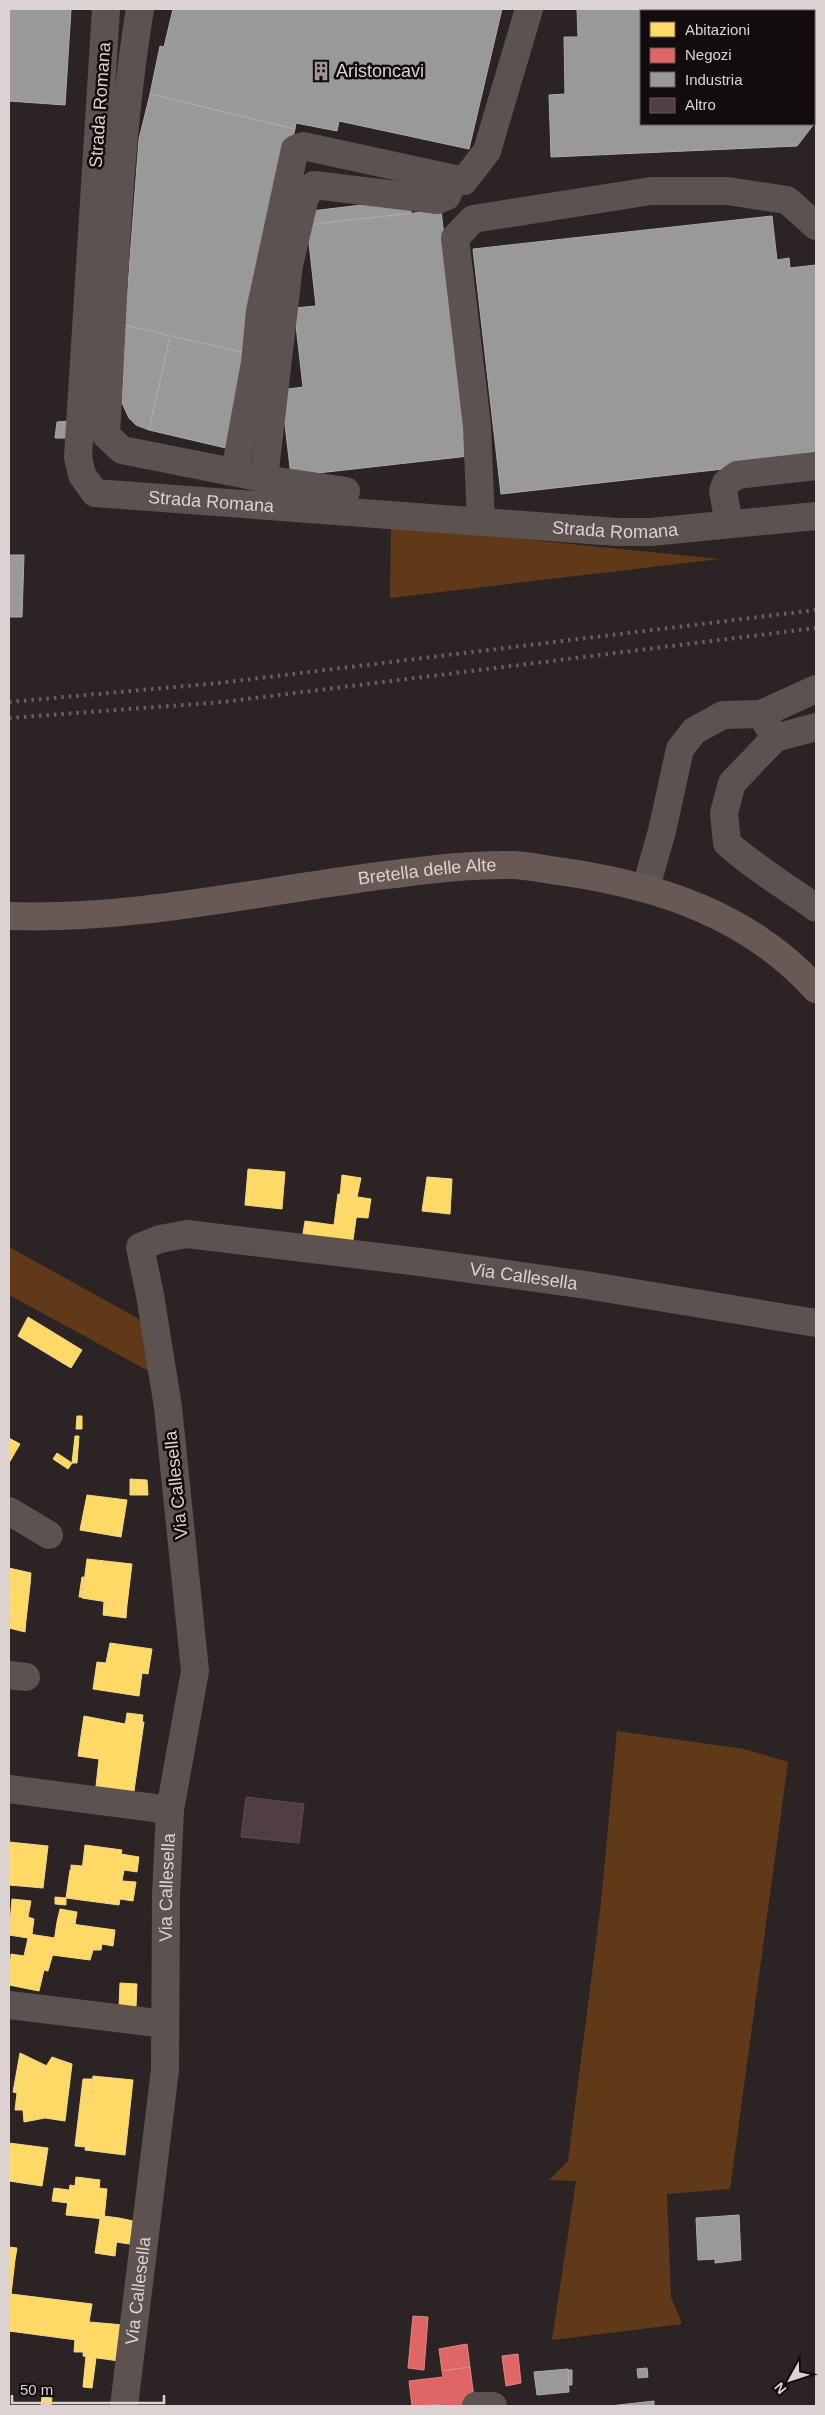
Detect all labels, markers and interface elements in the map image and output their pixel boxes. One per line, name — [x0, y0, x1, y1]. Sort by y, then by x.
legend — [640, 10, 815, 125]
text: Abitazioni — [685, 21, 750, 38]
street label: Strada Romana — [86, 40, 114, 169]
text: Negozi — [685, 46, 732, 63]
building icon: Aristoncavi — [310, 60, 332, 82]
place label: Aristoncavi — [336, 61, 424, 81]
text: Industria — [685, 71, 743, 88]
text: Altro — [685, 96, 716, 113]
street label: Strada Romana — [148, 487, 276, 516]
street label: Strada Romana — [551, 517, 680, 542]
street label: Bretella delle Alte — [357, 855, 497, 889]
street label: Via Callesella — [468, 1259, 580, 1294]
street label: Via Callesella — [160, 1429, 192, 1540]
street label: Via Callesella — [156, 1832, 179, 1942]
street label: Via Callesella — [122, 2235, 155, 2346]
north arrow — [765, 2355, 815, 2405]
scale bar — [12, 2372, 165, 2404]
text: N — [771, 2379, 789, 2397]
text: 50 m — [20, 2381, 53, 2398]

